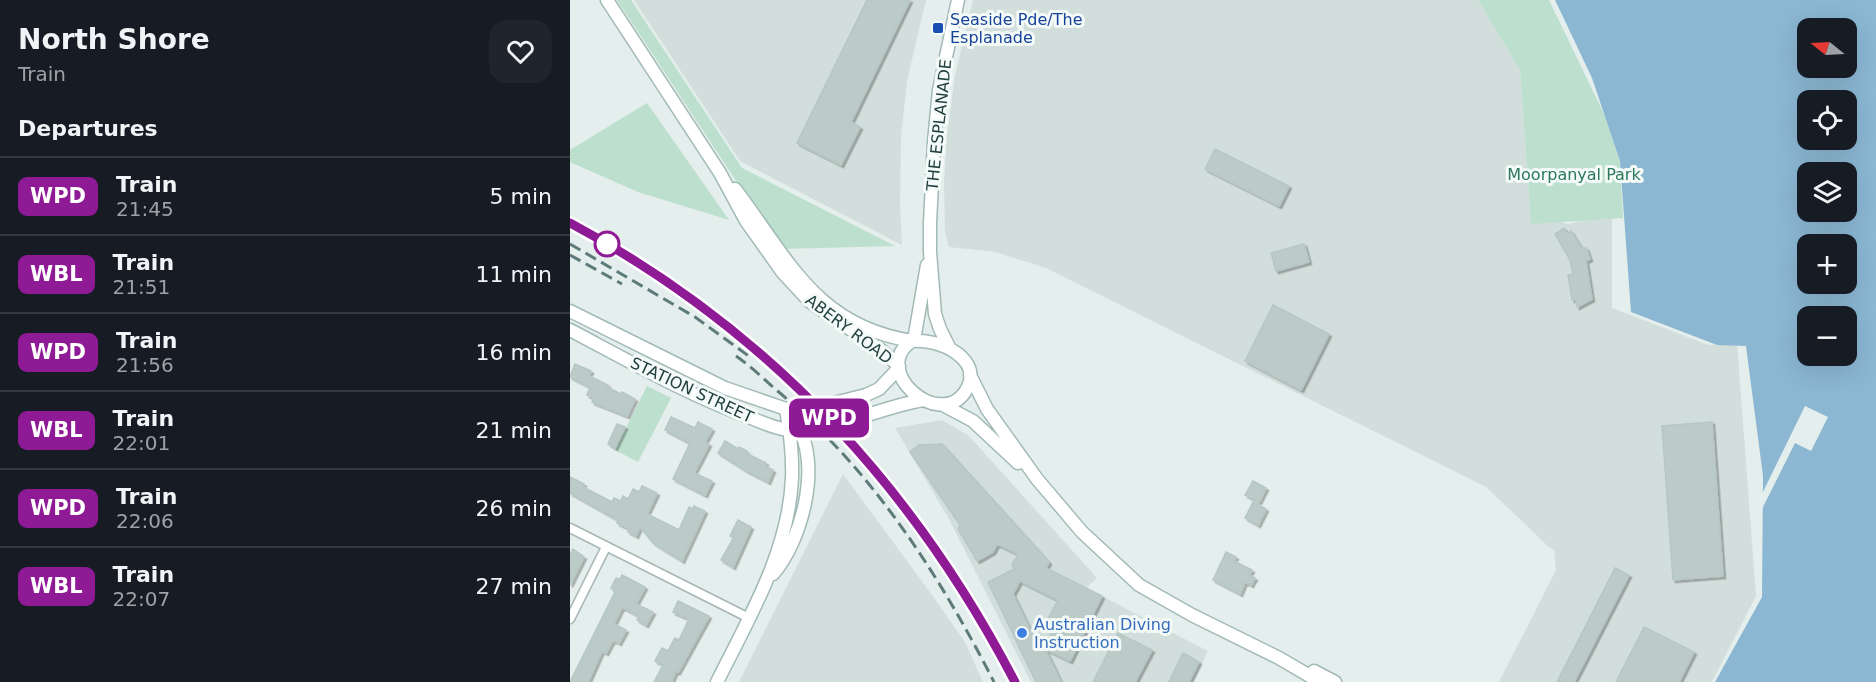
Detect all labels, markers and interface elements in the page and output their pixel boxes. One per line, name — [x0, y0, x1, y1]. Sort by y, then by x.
place label: Seaside Pde/The Esplanade — [950, 10, 1082, 47]
north arrow — [1797, 18, 1857, 78]
map controls — [1797, 18, 1857, 366]
button: heart — [489, 20, 552, 83]
marker: Seaside Pde/The Esplanade — [931, 21, 945, 35]
text: North Shore — [18, 23, 210, 56]
street label: THE ESPLANADE — [923, 58, 955, 193]
text: Train — [18, 62, 66, 86]
button: locate — [1797, 90, 1857, 150]
text: Departures — [18, 116, 158, 141]
button: layers — [1797, 162, 1857, 222]
park label: Moorpanyal Park — [1507, 165, 1641, 184]
text: Train — [116, 172, 178, 197]
text: WPD — [30, 184, 86, 208]
text: 5 min — [490, 184, 552, 209]
text: 21:45 — [116, 197, 174, 221]
unlabelled marker — [594, 231, 620, 257]
button: + — [1797, 234, 1857, 294]
text: Train — [113, 250, 174, 275]
text: WBL — [30, 262, 83, 286]
text: 11 min — [476, 262, 552, 287]
text: 21:51 — [113, 275, 170, 299]
street label: ABERY ROAD — [802, 290, 896, 368]
button: − — [1797, 306, 1857, 366]
text: Train — [116, 328, 178, 353]
text: WPD — [30, 340, 86, 364]
text: 16 min — [476, 340, 552, 365]
text: 21:56 — [116, 353, 174, 377]
street label: STATION STREET — [627, 353, 757, 427]
line badge: WPD — [794, 398, 864, 438]
text: Train — [113, 406, 174, 431]
text: WPD — [801, 406, 857, 430]
text: WBL — [30, 418, 83, 442]
text: 21 min — [476, 418, 552, 443]
text: 22:01 — [113, 431, 170, 455]
text: Train — [116, 484, 178, 509]
text: WPD — [30, 496, 86, 520]
text: 26 min — [476, 496, 552, 521]
text: 22:06 — [116, 509, 174, 533]
text: Train — [113, 562, 174, 587]
text: WBL — [30, 574, 83, 598]
text: 27 min — [476, 574, 552, 599]
text: 22:07 — [113, 587, 170, 611]
place label: Australian Diving Instruction — [1034, 615, 1171, 652]
marker: Australian Diving Instruction — [1015, 626, 1029, 640]

